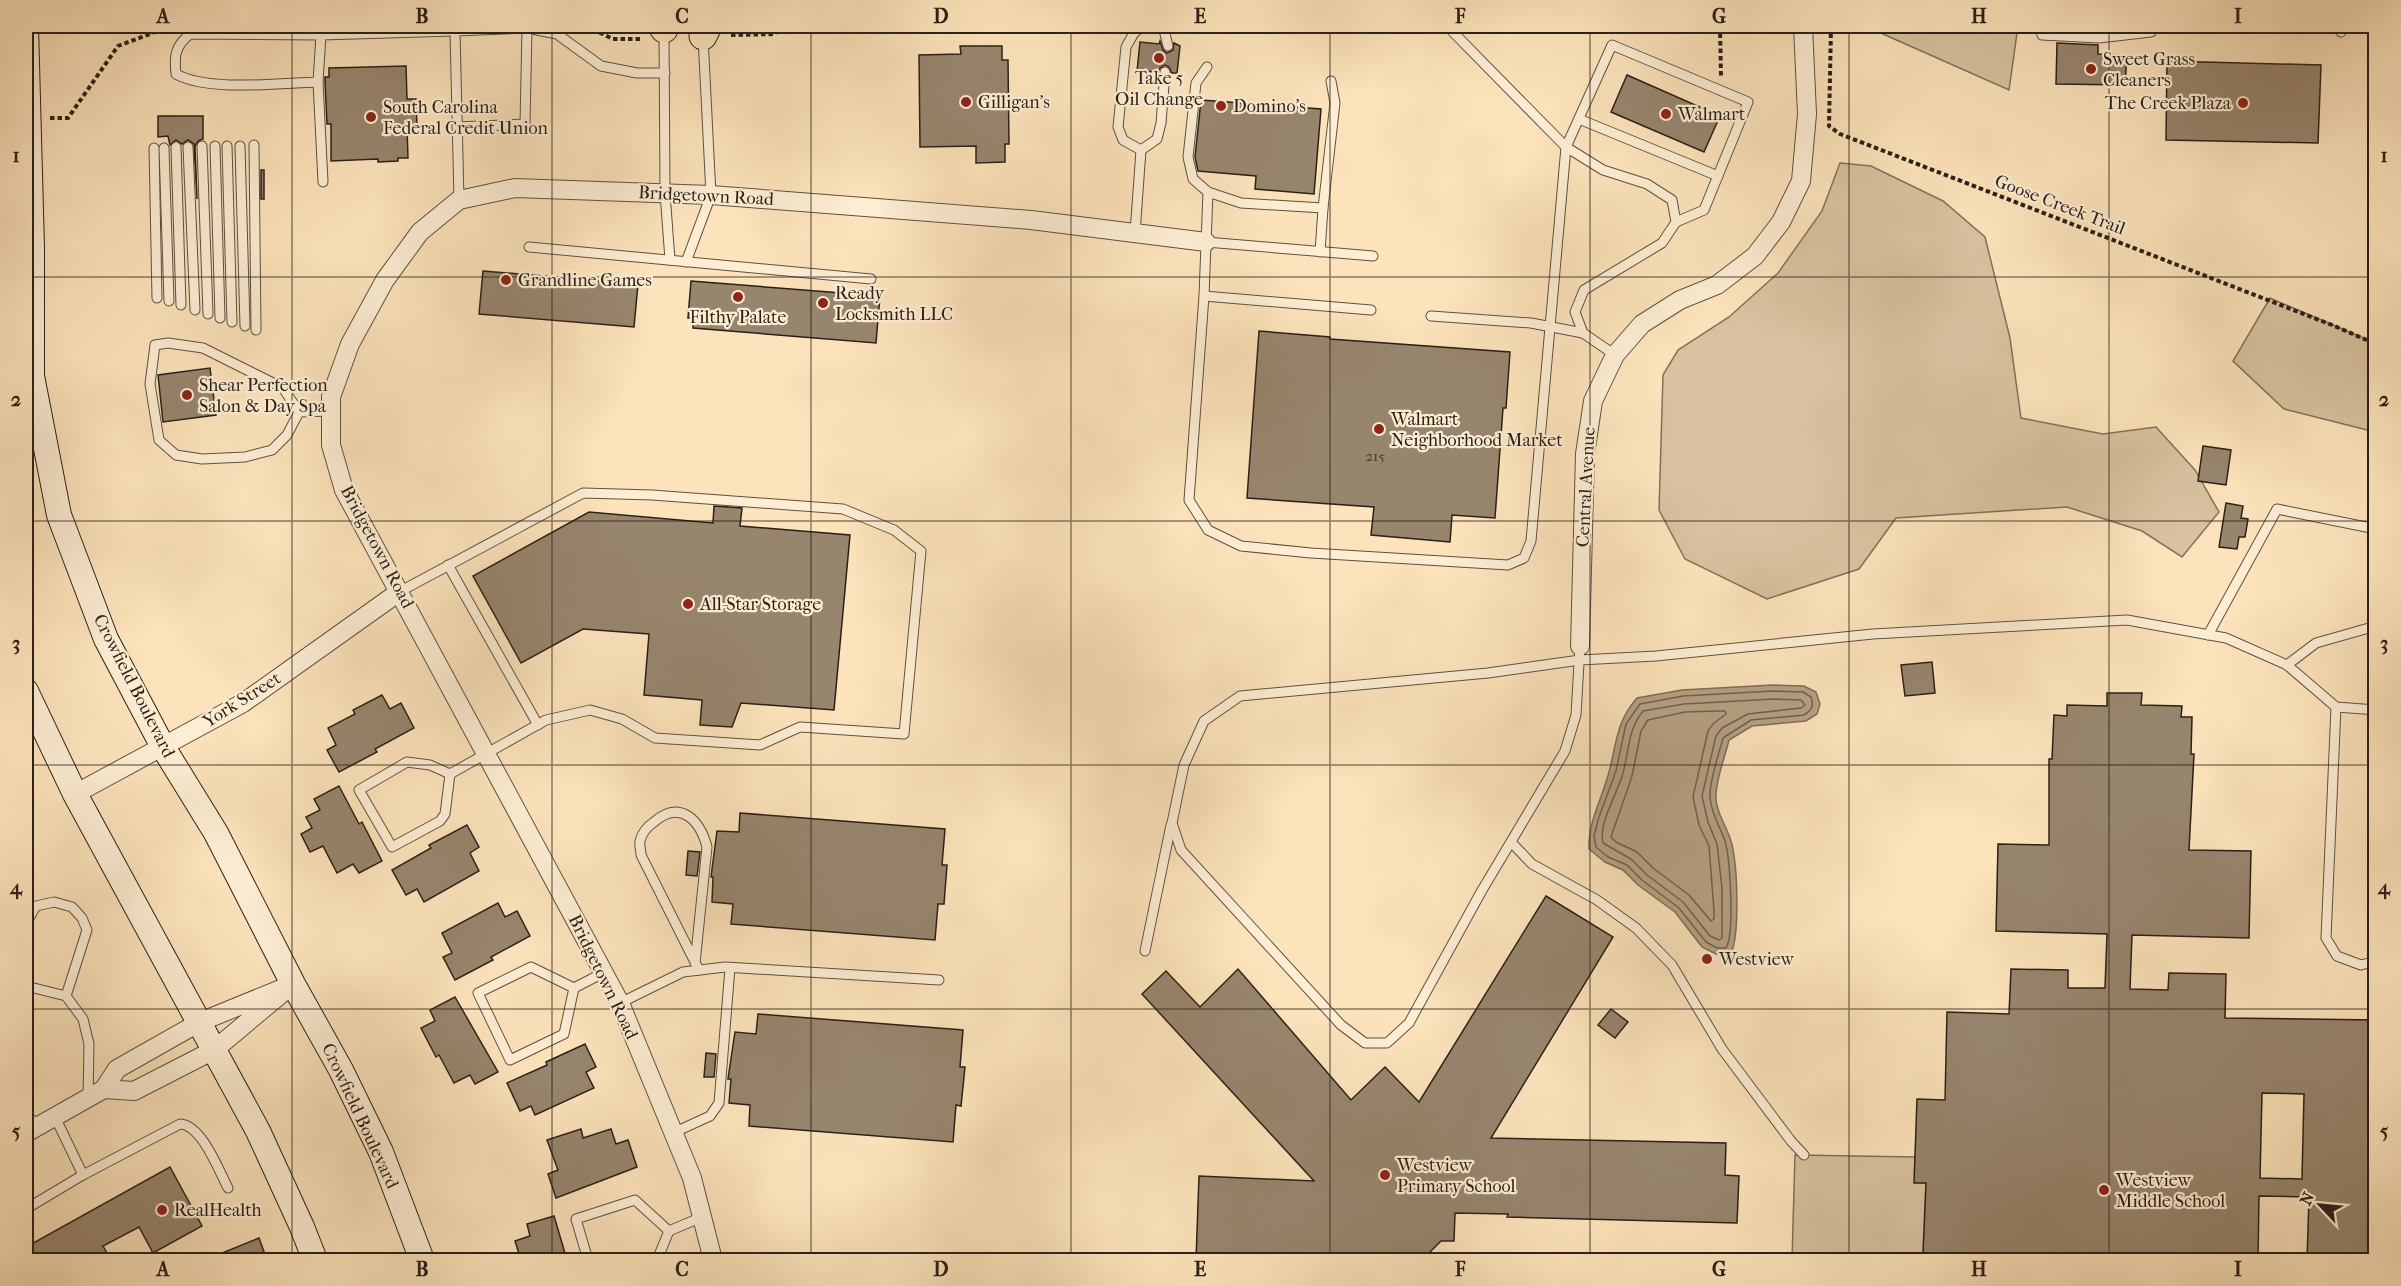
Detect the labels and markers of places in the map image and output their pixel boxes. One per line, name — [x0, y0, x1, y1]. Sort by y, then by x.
place label: Sweet Grass Cleaners — [2103, 49, 2195, 91]
marker: Take 5 Oil Change — [1152, 51, 1166, 65]
marker: Sweet Grass Cleaners — [2084, 62, 2098, 76]
place label: Take 5 Oil Change — [1115, 68, 1203, 110]
place label: Gilligan's — [978, 92, 1050, 113]
place label: The Creek Plaza — [2105, 93, 2232, 114]
marker: Gilligan's — [959, 95, 973, 109]
place label: Domino's — [1233, 96, 1306, 117]
marker: The Creek Plaza — [2236, 96, 2250, 110]
place label: South Carolina Federal Credit Union — [383, 97, 548, 139]
marker: Domino's — [1214, 99, 1228, 113]
place label: Walmart — [1677, 104, 1746, 125]
marker: Walmart — [1659, 107, 1673, 121]
marker: South Carolina Federal Credit Union — [364, 110, 378, 124]
place label: Grandline Games — [518, 270, 652, 291]
marker: Grandline Games — [499, 273, 513, 287]
place label: Ready Locksmith LLC — [835, 283, 953, 325]
marker: Filthy Palate — [731, 290, 745, 304]
marker: Ready Locksmith LLC — [816, 296, 830, 310]
place label: Filthy Palate — [690, 307, 787, 328]
place label: Shear Perfection Salon & Day Spa — [199, 375, 328, 417]
marker: Shear Perfection Salon & Day Spa — [180, 388, 194, 402]
place label: Walmart Neighborhood Market — [1390, 409, 1563, 451]
marker: Walmart Neighborhood Market — [1372, 422, 1386, 436]
place label: All-Star Storage — [699, 594, 821, 615]
marker: All-Star Storage — [681, 597, 695, 611]
place label: Westview — [1718, 949, 1794, 970]
marker: Westview — [1700, 952, 1714, 966]
place label: Westview Primary School — [1396, 1155, 1516, 1197]
marker: Westview Primary School — [1378, 1168, 1392, 1182]
place label: Westview Middle School — [2115, 1170, 2225, 1212]
marker: Westview Middle School — [2097, 1183, 2111, 1197]
place label: RealHealth — [174, 1200, 262, 1221]
marker: RealHealth — [155, 1203, 169, 1217]

